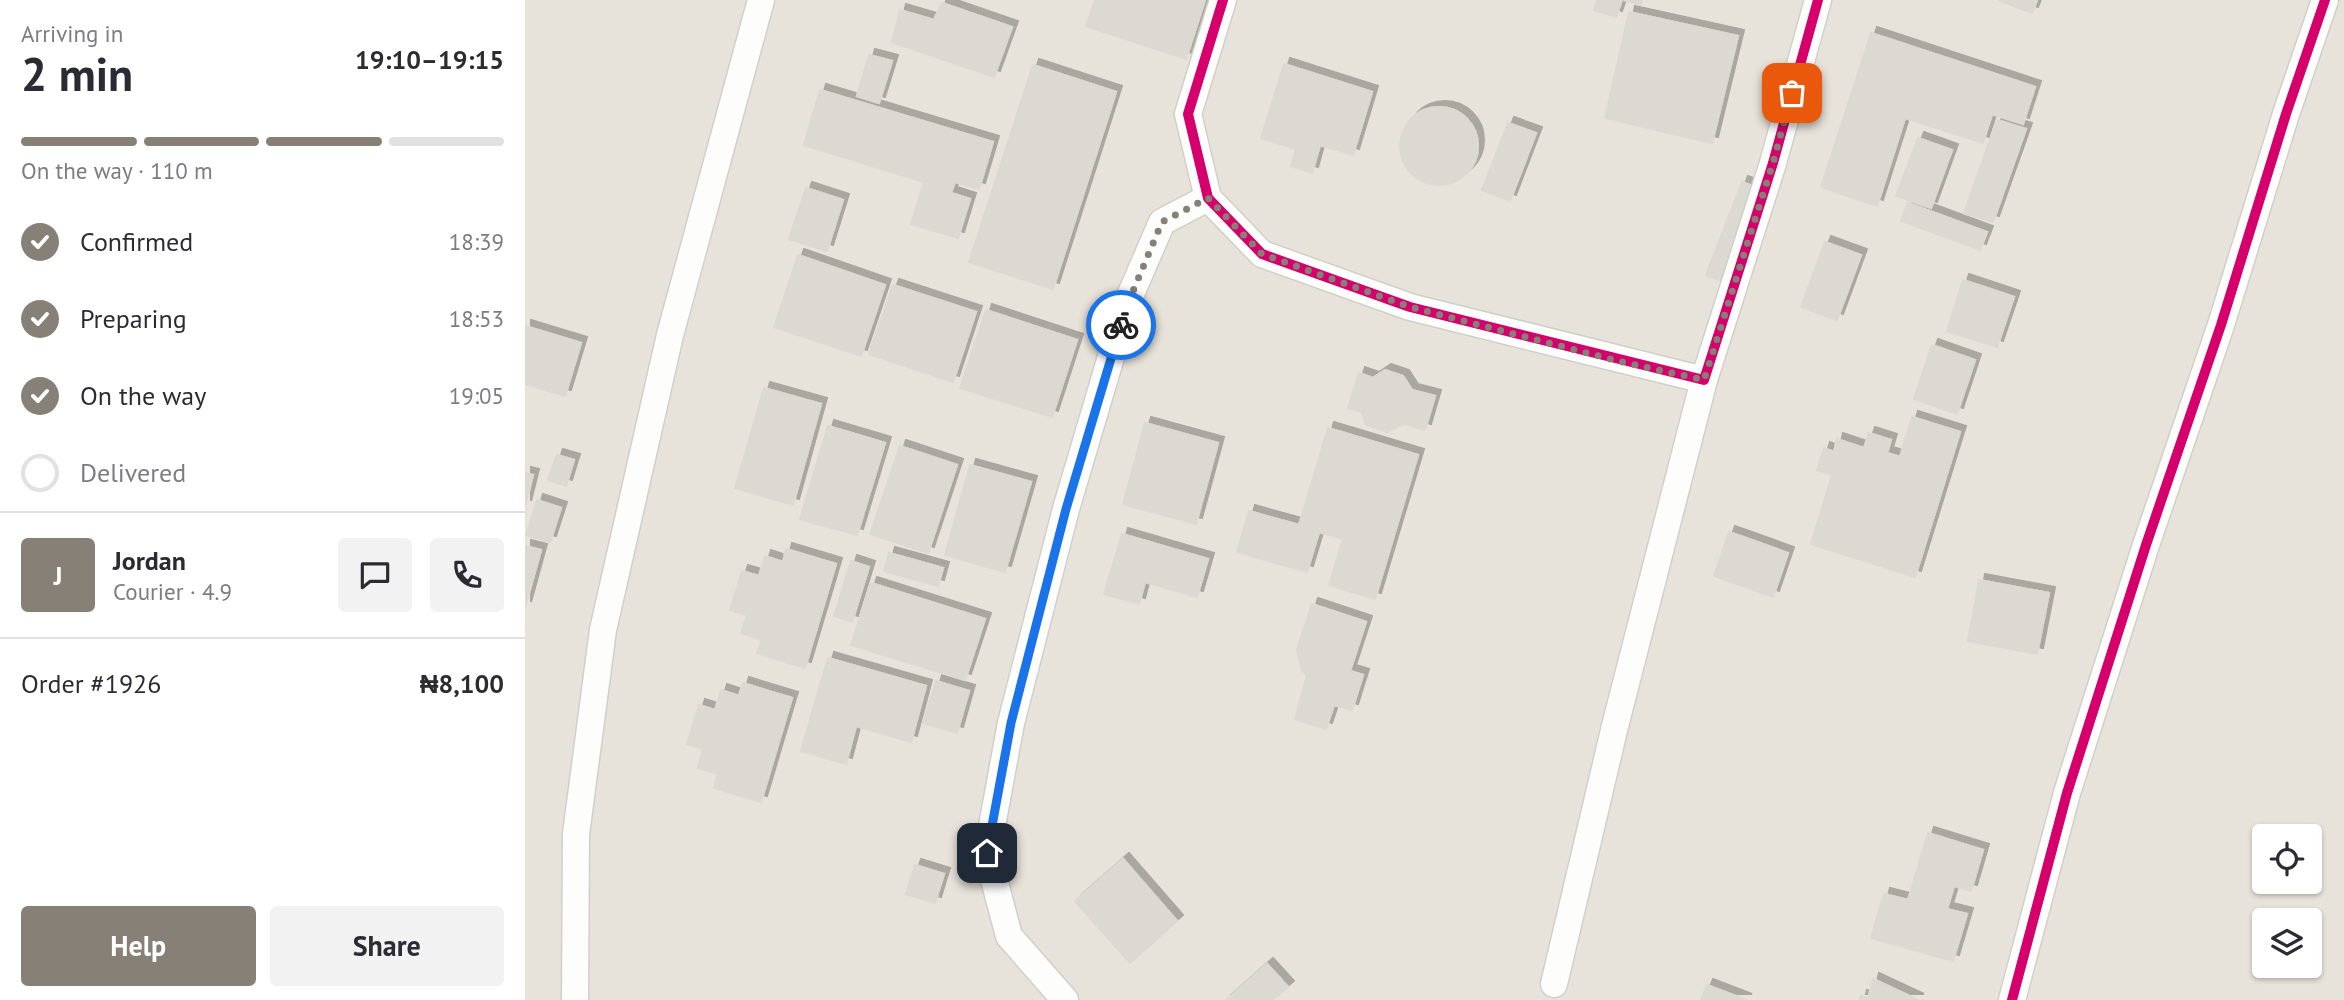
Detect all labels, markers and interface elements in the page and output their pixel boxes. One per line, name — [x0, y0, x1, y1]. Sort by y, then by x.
text: Arriving in — [21, 19, 123, 48]
text: 19:10–19:15 — [355, 43, 504, 76]
text: 2 min — [21, 44, 133, 104]
pin — [1762, 63, 1822, 123]
icon: bag — [1773, 74, 1811, 112]
text: On the way · 110 m — [21, 156, 213, 185]
icon: check — [21, 223, 59, 261]
text: Confirmed — [80, 225, 193, 258]
text: 18:39 — [449, 227, 504, 256]
courier — [1086, 290, 1156, 360]
icon: check — [21, 300, 59, 338]
text: Preparing — [80, 302, 187, 335]
text: 18:53 — [449, 304, 504, 333]
icon: bike — [1102, 306, 1140, 344]
icon: check — [21, 377, 59, 415]
text: On the way — [80, 379, 206, 412]
text: 19:05 — [449, 381, 504, 410]
text: Delivered — [80, 456, 186, 489]
button: chat — [338, 538, 412, 612]
button: phone — [430, 538, 504, 612]
text: Jordan — [113, 544, 186, 577]
text: J — [54, 559, 62, 592]
text: Courier · 4.9 — [113, 577, 232, 606]
text: Order #1926 — [21, 667, 161, 700]
text: ₦8,100 — [420, 667, 504, 700]
pin — [957, 823, 1017, 883]
map controls — [2252, 824, 2322, 978]
button: locate — [2252, 824, 2322, 894]
icon: home — [968, 834, 1006, 872]
button: Help — [21, 906, 256, 986]
button: Share — [270, 906, 504, 986]
button: layers — [2252, 908, 2322, 978]

